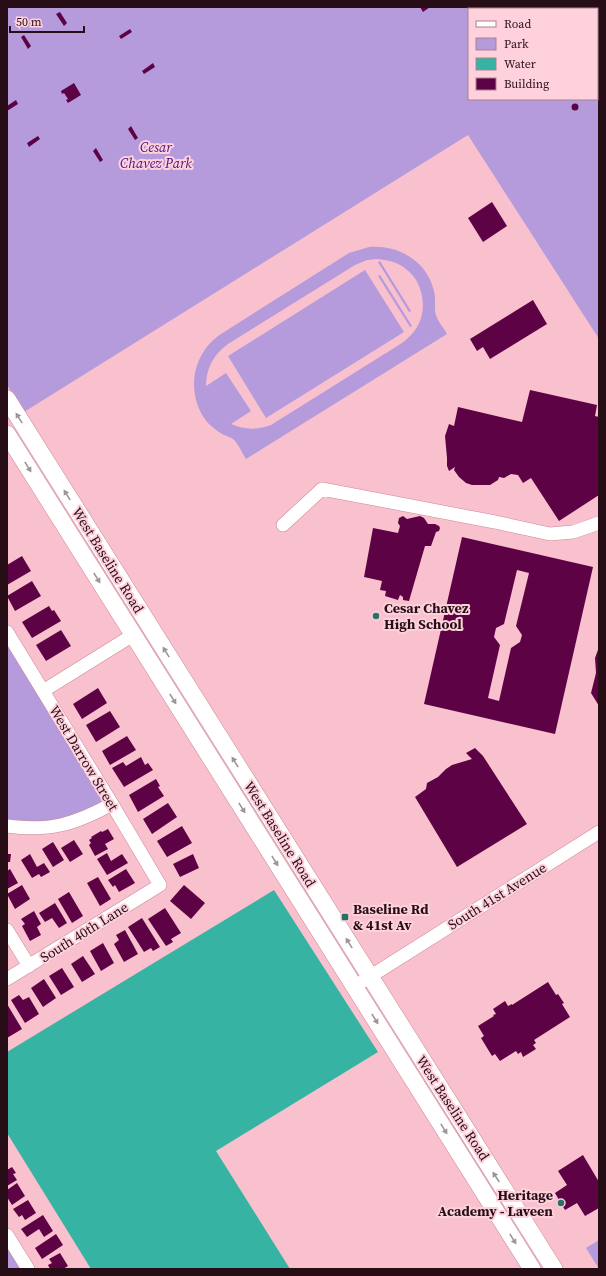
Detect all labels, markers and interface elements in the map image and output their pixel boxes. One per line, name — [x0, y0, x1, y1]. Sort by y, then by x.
scale bar — [10, 8, 84, 34]
legend — [468, 8, 598, 100]
text: 50 m — [16, 14, 42, 30]
text: Road — [504, 16, 531, 32]
text: Park — [504, 36, 529, 52]
text: Water — [504, 56, 536, 72]
text: Building — [504, 76, 549, 92]
park label: Cesar Chavez Park — [120, 137, 192, 173]
one-way arrow — [15, 413, 23, 423]
one-way arrow — [24, 461, 31, 473]
one-way arrow — [63, 490, 71, 500]
street label: West Baseline Road — [67, 503, 149, 617]
one-way arrow — [93, 572, 100, 583]
place label: Cesar Chavez High School — [384, 598, 469, 634]
marker: Cesar Chavez High School — [371, 611, 381, 621]
one-way arrow — [162, 646, 169, 658]
one-way arrow — [170, 693, 177, 705]
street label: West Darrow Street — [45, 701, 124, 815]
one-way arrow — [231, 757, 239, 767]
street label: West Baseline Road — [239, 777, 321, 891]
one-way arrow — [239, 802, 246, 814]
one-way arrow — [271, 855, 278, 867]
street label: South 41st Avenue — [444, 858, 550, 934]
street label: South 40th Lane — [36, 897, 132, 967]
place label: Baseline Rd & 41st Av — [353, 899, 429, 935]
marker: Baseline Rd & 41st Av — [340, 912, 350, 922]
one-way arrow — [345, 937, 352, 949]
one-way arrow — [371, 1014, 379, 1024]
street label: West Baseline Road — [412, 1052, 494, 1164]
one-way arrow — [440, 1124, 448, 1134]
one-way arrow — [493, 1171, 500, 1182]
place label: Heritage Academy - Laveen — [438, 1185, 553, 1221]
marker: Heritage Academy - Laveen — [556, 1198, 566, 1208]
one-way arrow — [509, 1234, 517, 1244]

